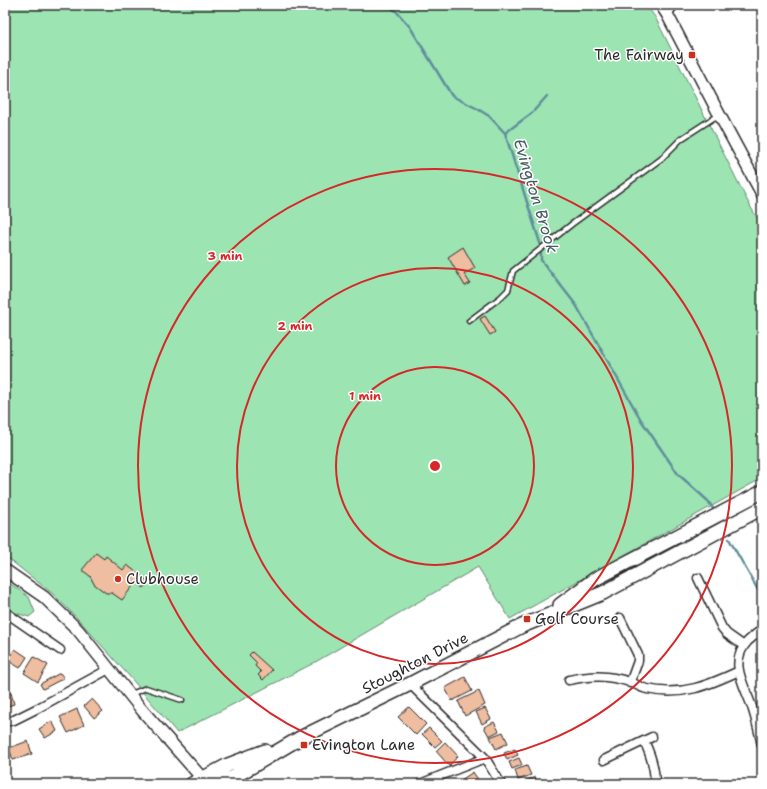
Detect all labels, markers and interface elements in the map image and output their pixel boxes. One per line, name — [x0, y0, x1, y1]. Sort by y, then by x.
place label: The Fairway — [594, 45, 684, 65]
marker: The Fairway — [687, 50, 697, 60]
water label: Evington Brook — [509, 136, 563, 256]
text: 3 min — [208, 248, 243, 264]
text: 2 min — [278, 318, 313, 334]
text: 1 min — [349, 388, 381, 404]
centre of rings — [428, 459, 442, 473]
place label: Clubhouse — [126, 569, 199, 589]
marker: Clubhouse — [113, 574, 123, 584]
place label: Golf Course — [535, 609, 619, 629]
marker: Golf Course — [522, 614, 532, 624]
street label: Stoughton Drive — [359, 628, 471, 698]
place label: Evington Lane — [312, 735, 415, 755]
marker: Evington Lane — [299, 740, 309, 750]

